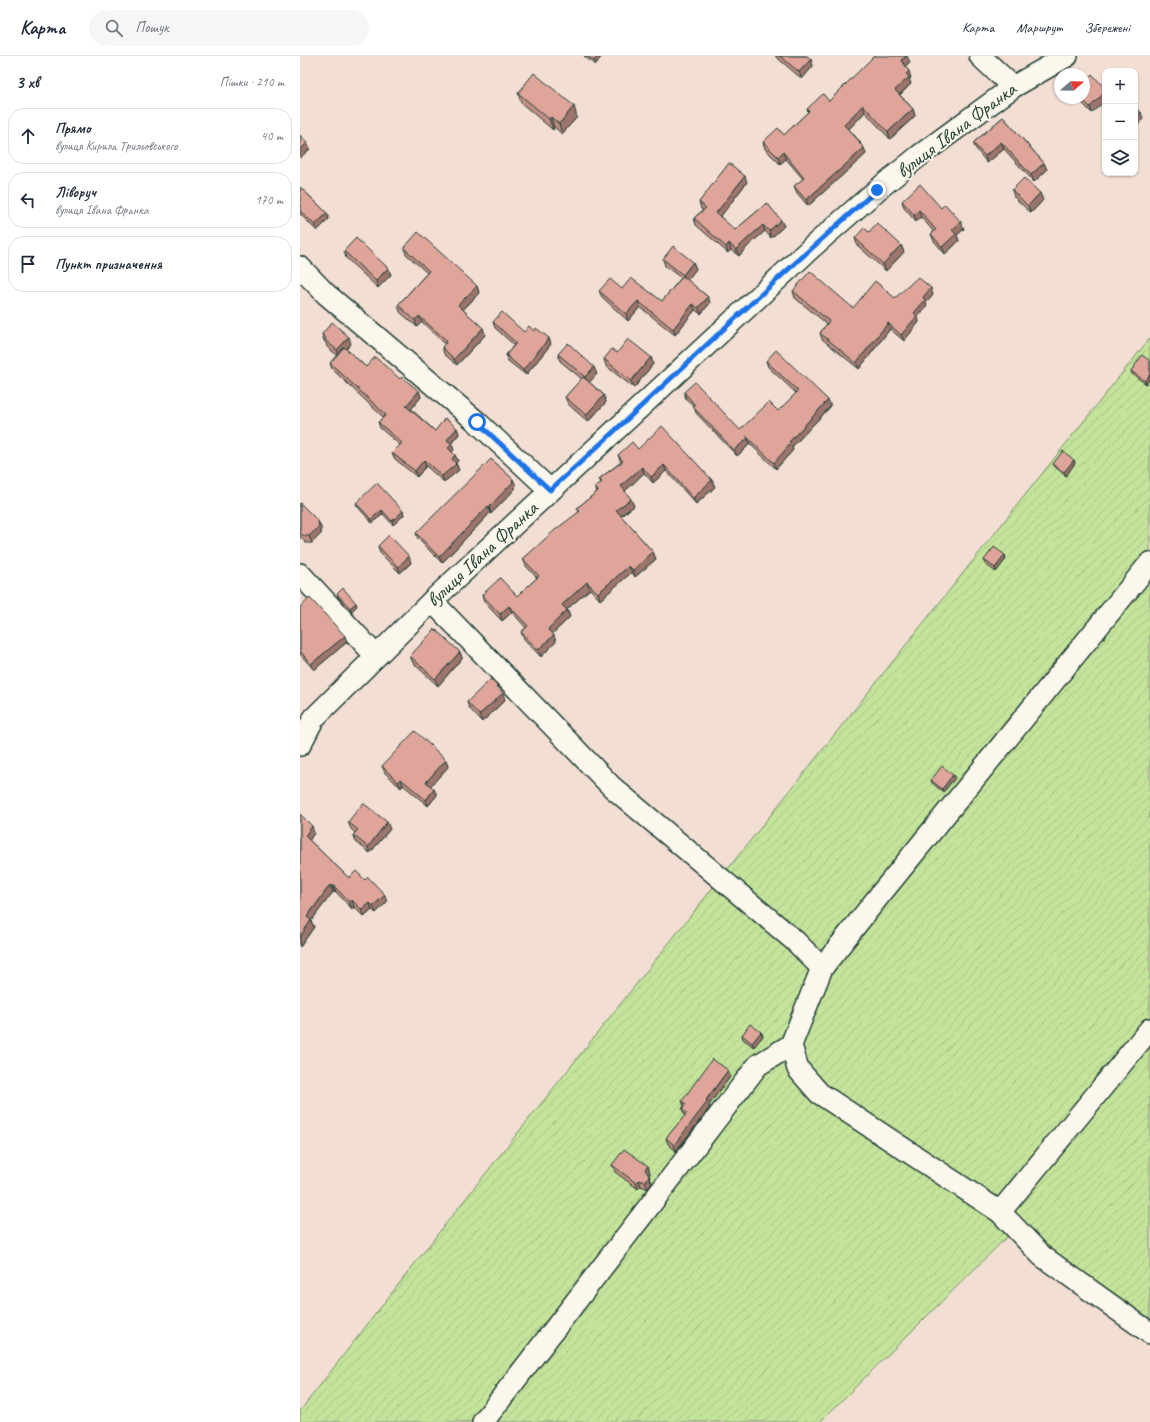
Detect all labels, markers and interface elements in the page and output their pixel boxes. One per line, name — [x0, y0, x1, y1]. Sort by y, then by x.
search box — [89, 10, 369, 46]
text: Карта — [20, 16, 65, 40]
icon: search — [103, 17, 125, 39]
text: Пошук — [135, 18, 169, 37]
text: Карта — [962, 19, 994, 36]
text: Маршрут — [1016, 19, 1062, 36]
text: Збережені — [1084, 19, 1130, 36]
north arrow — [1054, 68, 1090, 104]
map controls — [1102, 68, 1138, 176]
button: + — [1102, 68, 1138, 104]
text: 3 хв — [16, 72, 39, 93]
text: Пішки · 210 m — [220, 74, 284, 90]
street label: вулиця Івана Франка — [891, 76, 1022, 183]
button: − — [1102, 104, 1138, 140]
text: Прямо — [55, 119, 91, 138]
icon: ahead — [17, 125, 39, 147]
text: 40 m — [261, 128, 283, 144]
text: вулиця Кирила Трильовського — [55, 138, 178, 154]
button: layers — [1102, 140, 1138, 176]
route end — [868, 181, 886, 199]
text: Ліворуч — [55, 183, 96, 202]
icon: left — [17, 189, 39, 211]
text: 170 m — [255, 192, 283, 208]
text: вулиця Івана Франка — [55, 202, 149, 218]
icon: arrive — [17, 253, 39, 275]
text: Пункт призначення — [55, 255, 162, 274]
route start — [468, 413, 486, 431]
street label: вулиця Івана Франка — [421, 495, 544, 612]

